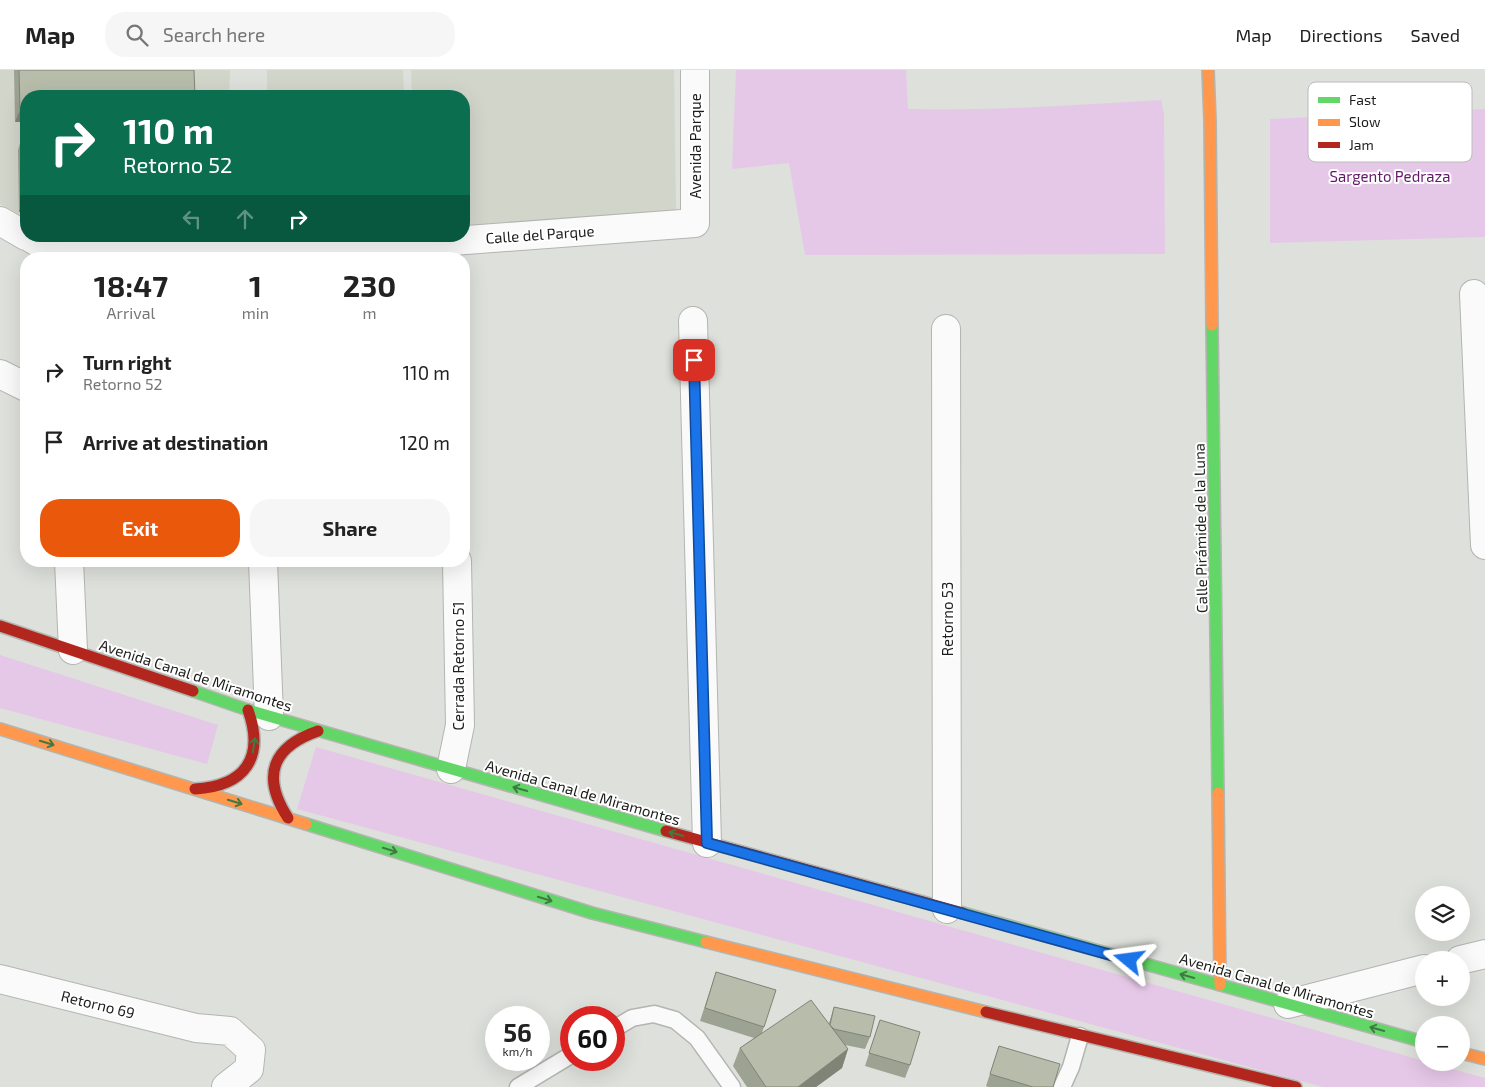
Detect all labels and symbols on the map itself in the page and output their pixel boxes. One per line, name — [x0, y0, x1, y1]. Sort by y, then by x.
legend — [1308, 82, 1472, 162]
text: Fast — [1349, 91, 1376, 108]
street label: Avenida Parque — [686, 93, 704, 199]
text: Slow — [1349, 113, 1381, 130]
text: Jam — [1349, 136, 1374, 153]
park label: Sargento Pedraza — [1330, 167, 1450, 185]
street label: Calle del Parque — [485, 221, 595, 247]
pin — [673, 339, 715, 381]
street label: Calle Pirámide de la Luna — [1190, 443, 1210, 613]
street label: Retorno 53 — [938, 582, 956, 656]
street label: Cerrada Retorno 51 — [449, 601, 467, 731]
street label: Avenida Canal de Miramontes — [97, 635, 295, 715]
one-way arrow — [249, 737, 259, 753]
one-way arrow — [38, 739, 54, 748]
street label: Avenida Canal de Miramontes — [484, 756, 682, 828]
one-way arrow — [512, 784, 528, 793]
one-way arrow — [227, 798, 242, 807]
one-way arrow — [668, 829, 684, 839]
one-way arrow — [382, 846, 398, 856]
one-way arrow — [537, 894, 553, 904]
position arrow — [1102, 933, 1154, 985]
street label: Avenida Canal de Miramontes — [1178, 949, 1376, 1021]
one-way arrow — [1179, 971, 1195, 980]
street label: Retorno 69 — [59, 986, 137, 1022]
speed limit sign: 60 — [560, 1006, 625, 1071]
one-way arrow — [1369, 1024, 1385, 1033]

